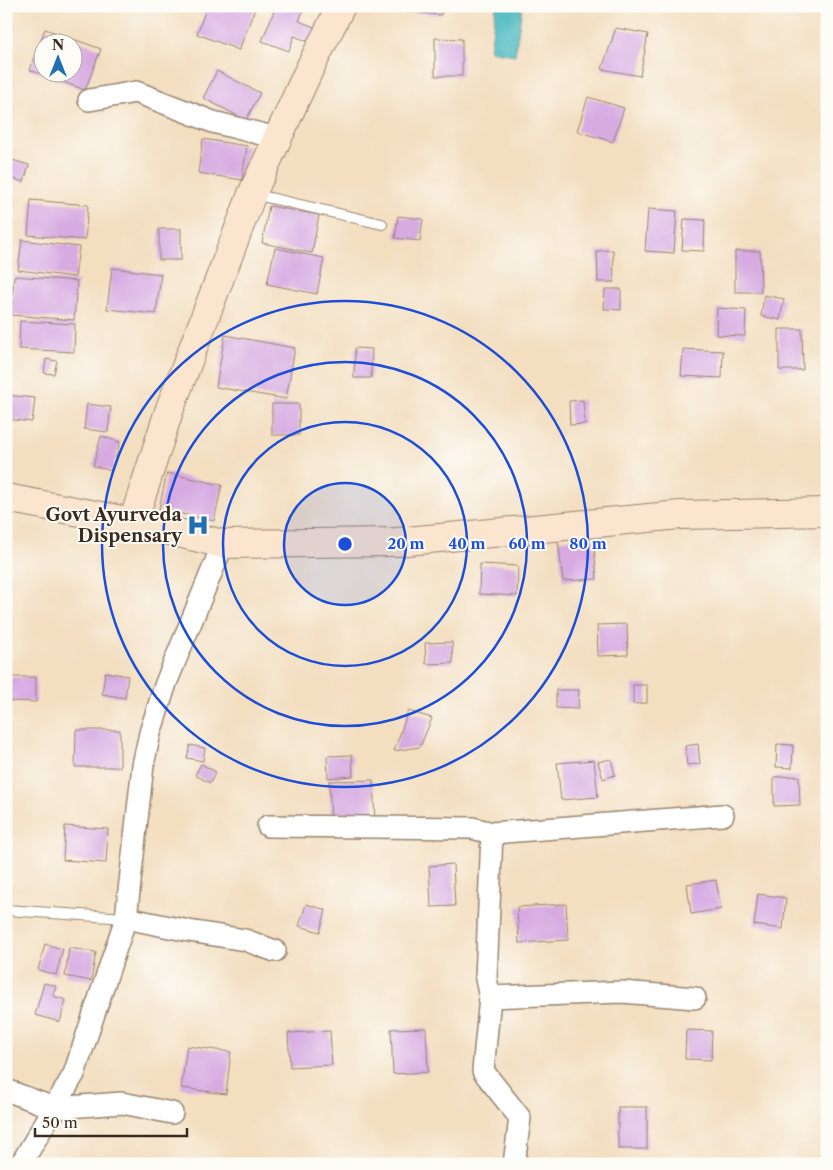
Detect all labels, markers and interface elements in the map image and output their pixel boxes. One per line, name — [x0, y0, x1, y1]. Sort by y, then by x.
north arrow — [32, 32, 82, 82]
text: N — [52, 36, 64, 54]
place label: Govt Ayurveda Dispensary — [45, 504, 183, 547]
hospital icon: Govt Ayurveda Dispensary — [185, 512, 211, 538]
text: 20 m — [387, 534, 425, 553]
text: 40 m — [448, 534, 486, 553]
text: 60 m — [508, 534, 546, 553]
text: 80 m — [569, 534, 607, 553]
centre of rings — [336, 535, 354, 553]
scale bar — [35, 1105, 188, 1137]
text: 50 m — [42, 1113, 78, 1132]

